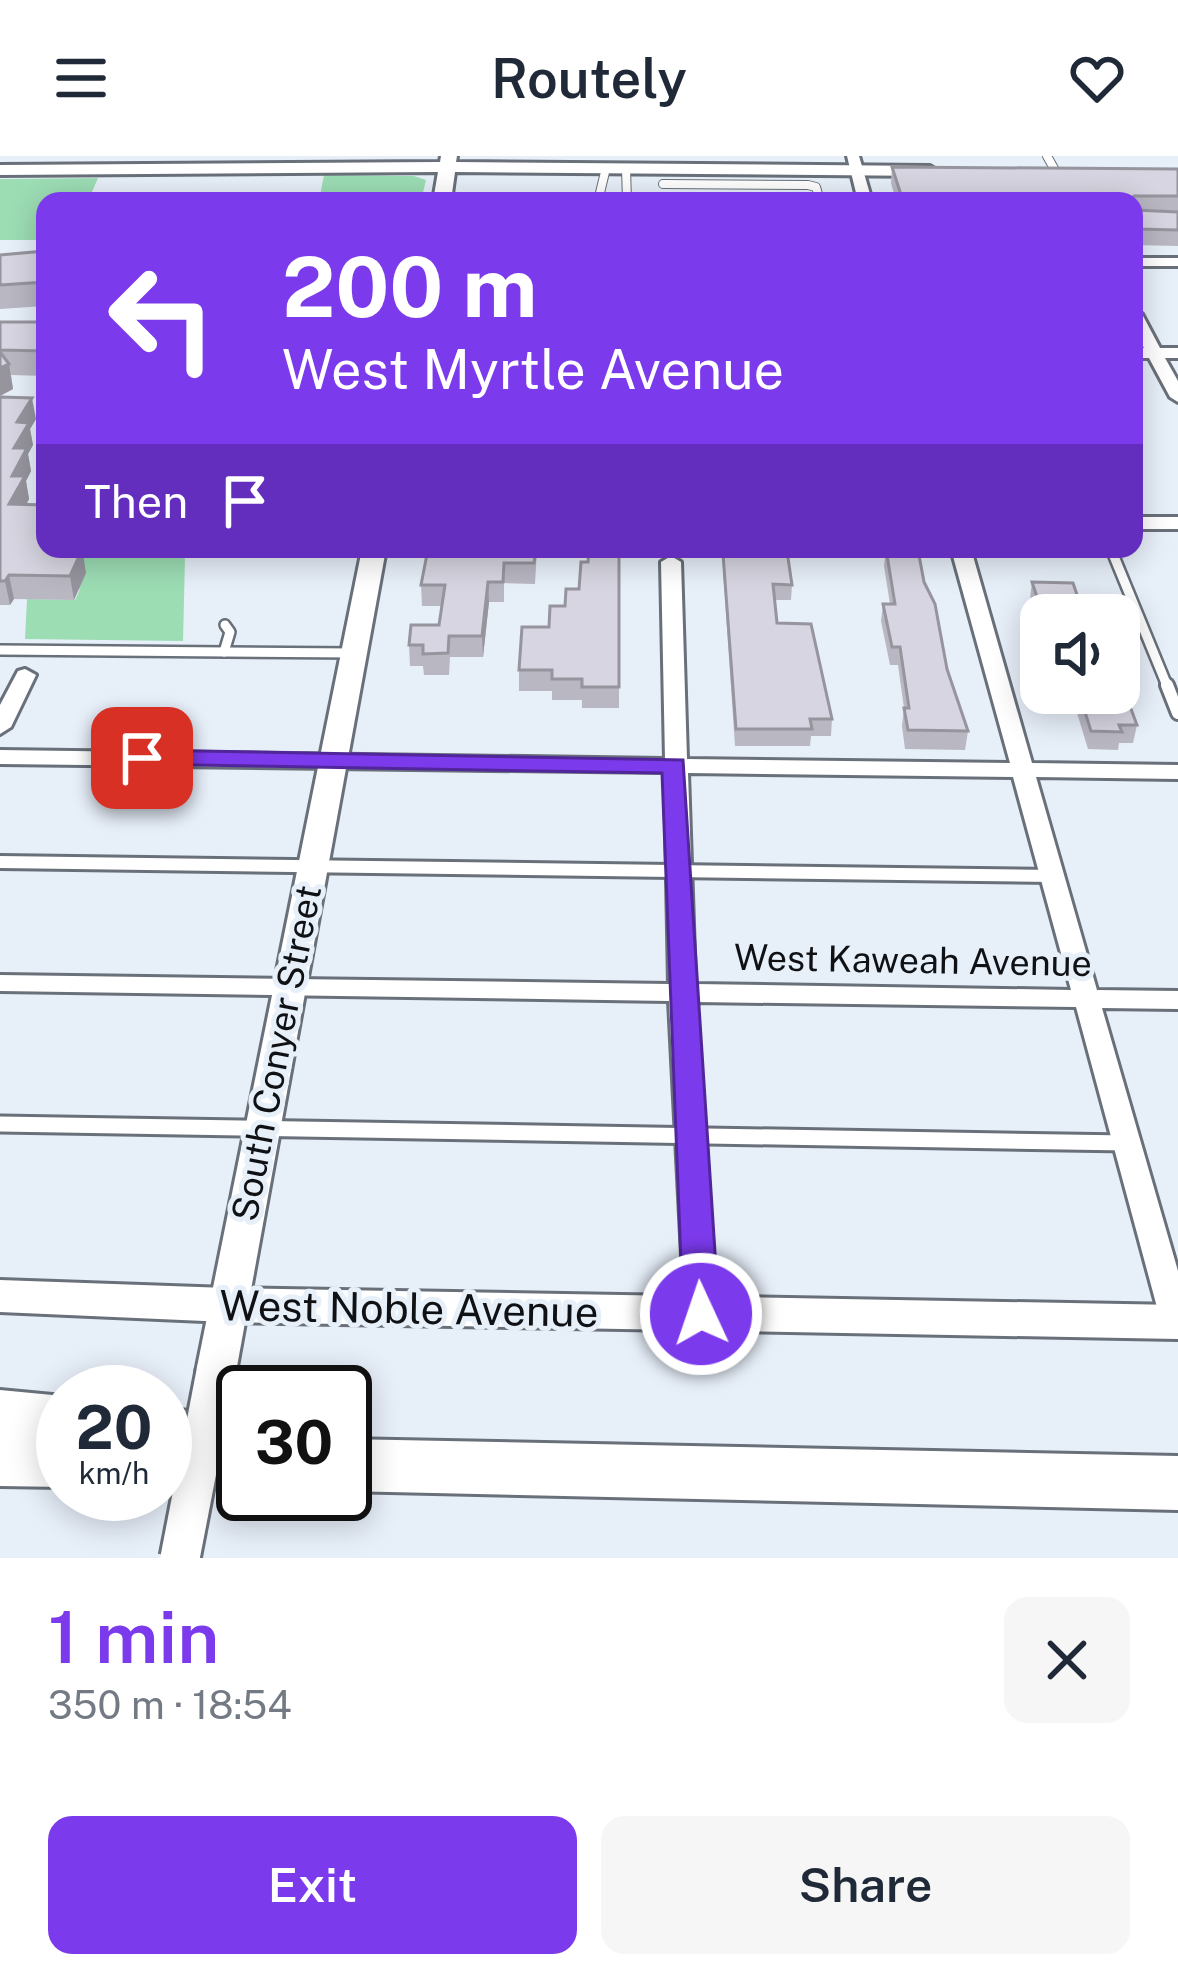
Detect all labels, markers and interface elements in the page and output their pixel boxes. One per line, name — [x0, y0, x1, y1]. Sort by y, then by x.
icon: menu — [48, 45, 114, 111]
icon: heart — [1064, 45, 1130, 111]
text: Routely — [491, 47, 687, 110]
text: 200 m — [282, 237, 538, 336]
icon: left — [84, 240, 240, 396]
text: West Myrtle Avenue — [282, 338, 784, 401]
icon: arrive — [212, 468, 278, 534]
text: Then — [84, 475, 188, 528]
map controls — [1020, 594, 1140, 714]
button: sound — [1020, 594, 1140, 714]
pin — [91, 707, 193, 809]
icon: arrive — [109, 725, 175, 791]
street label: South Conyer Street — [223, 881, 329, 1225]
street label: West Kaweah Avenue — [734, 936, 1092, 984]
position arrow — [638, 1251, 764, 1377]
street label: West Noble Avenue — [219, 1280, 599, 1336]
speed limit sign: 30 — [216, 1365, 372, 1521]
text: 20 — [76, 1392, 152, 1463]
text: km/h — [79, 1455, 149, 1491]
text: 1 min — [48, 1595, 219, 1679]
button: close — [1004, 1597, 1130, 1723]
text: 350 m · 18:54 — [48, 1682, 292, 1728]
button: Exit — [48, 1816, 577, 1954]
button: Share — [601, 1816, 1130, 1954]

